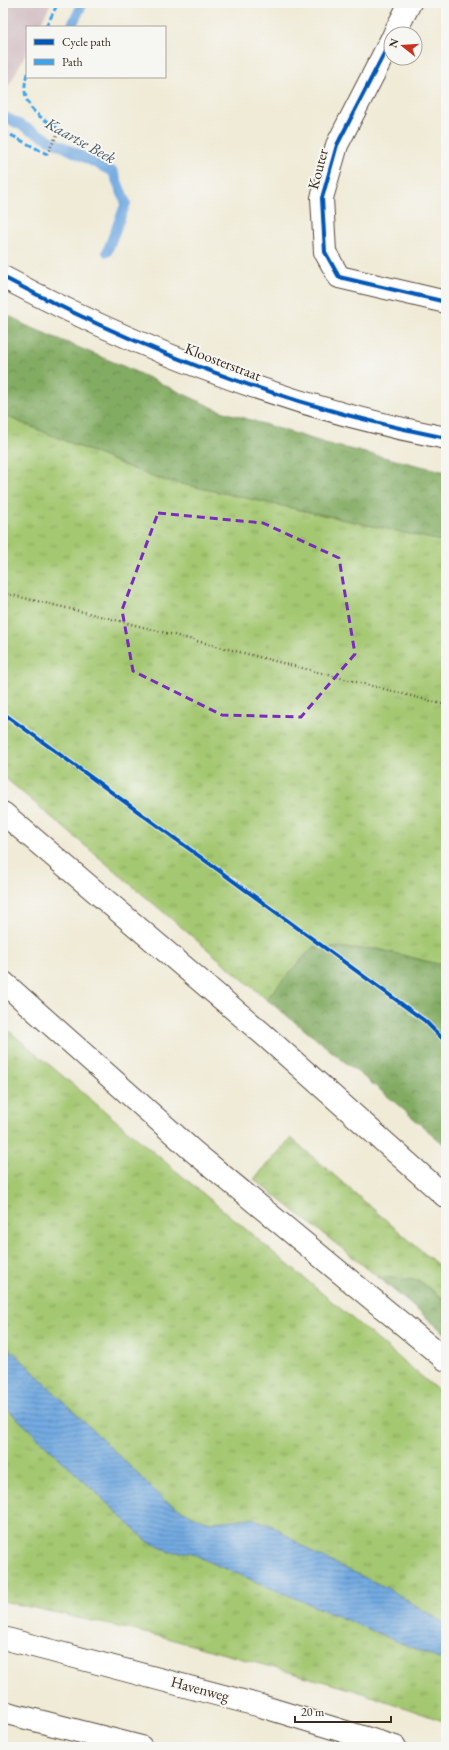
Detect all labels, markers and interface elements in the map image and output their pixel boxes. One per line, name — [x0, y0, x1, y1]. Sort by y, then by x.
legend — [26, 26, 166, 78]
north arrow — [383, 26, 423, 66]
text: Cycle path — [62, 34, 111, 50]
text: N — [385, 37, 401, 49]
text: Path — [62, 54, 83, 70]
water label: Kaartse Beek — [41, 112, 120, 169]
street label: Kouter — [303, 147, 332, 191]
street label: Kloosterstraat — [182, 338, 264, 385]
street label: Havenweg — [169, 1672, 232, 1706]
scale bar — [295, 1698, 391, 1724]
text: 20 m — [301, 1704, 325, 1720]

